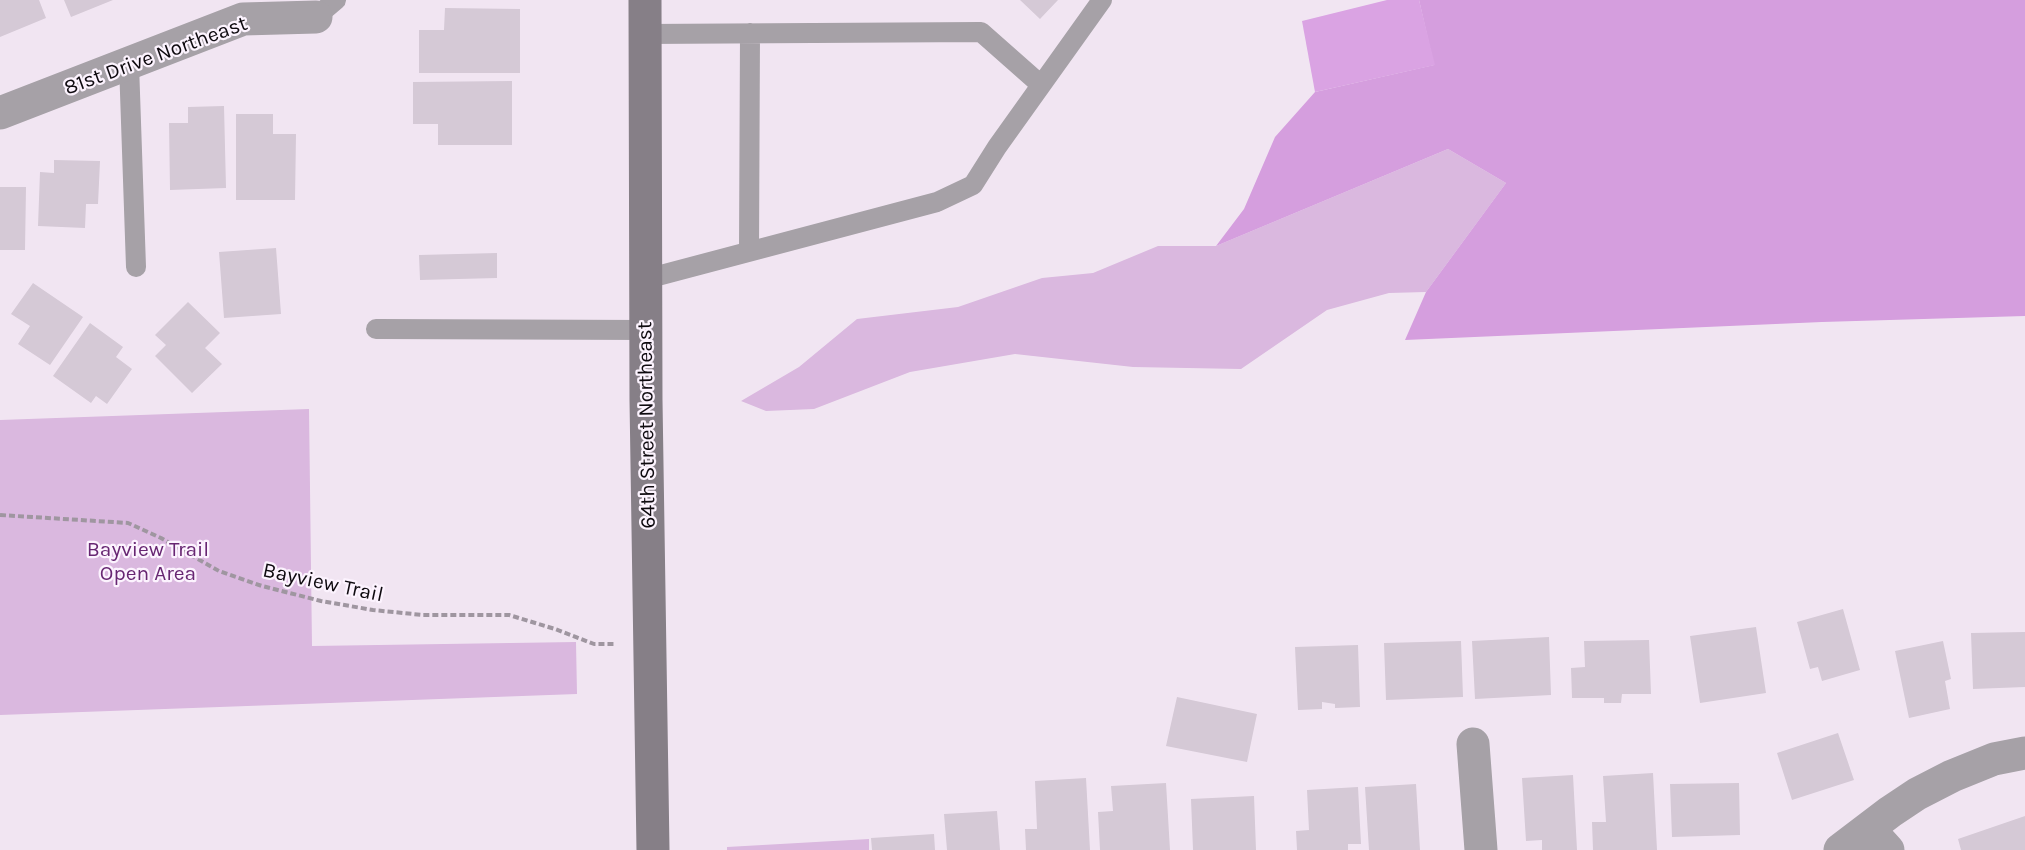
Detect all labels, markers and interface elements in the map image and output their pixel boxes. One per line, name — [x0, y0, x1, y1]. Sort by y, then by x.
street label: 81st Drive Northeast — [61, 11, 251, 101]
street label: 64th Street Northeast — [633, 321, 661, 529]
park label: Bayview Trail Open Area — [87, 537, 209, 587]
street label: Bayview Trail — [260, 558, 386, 608]

